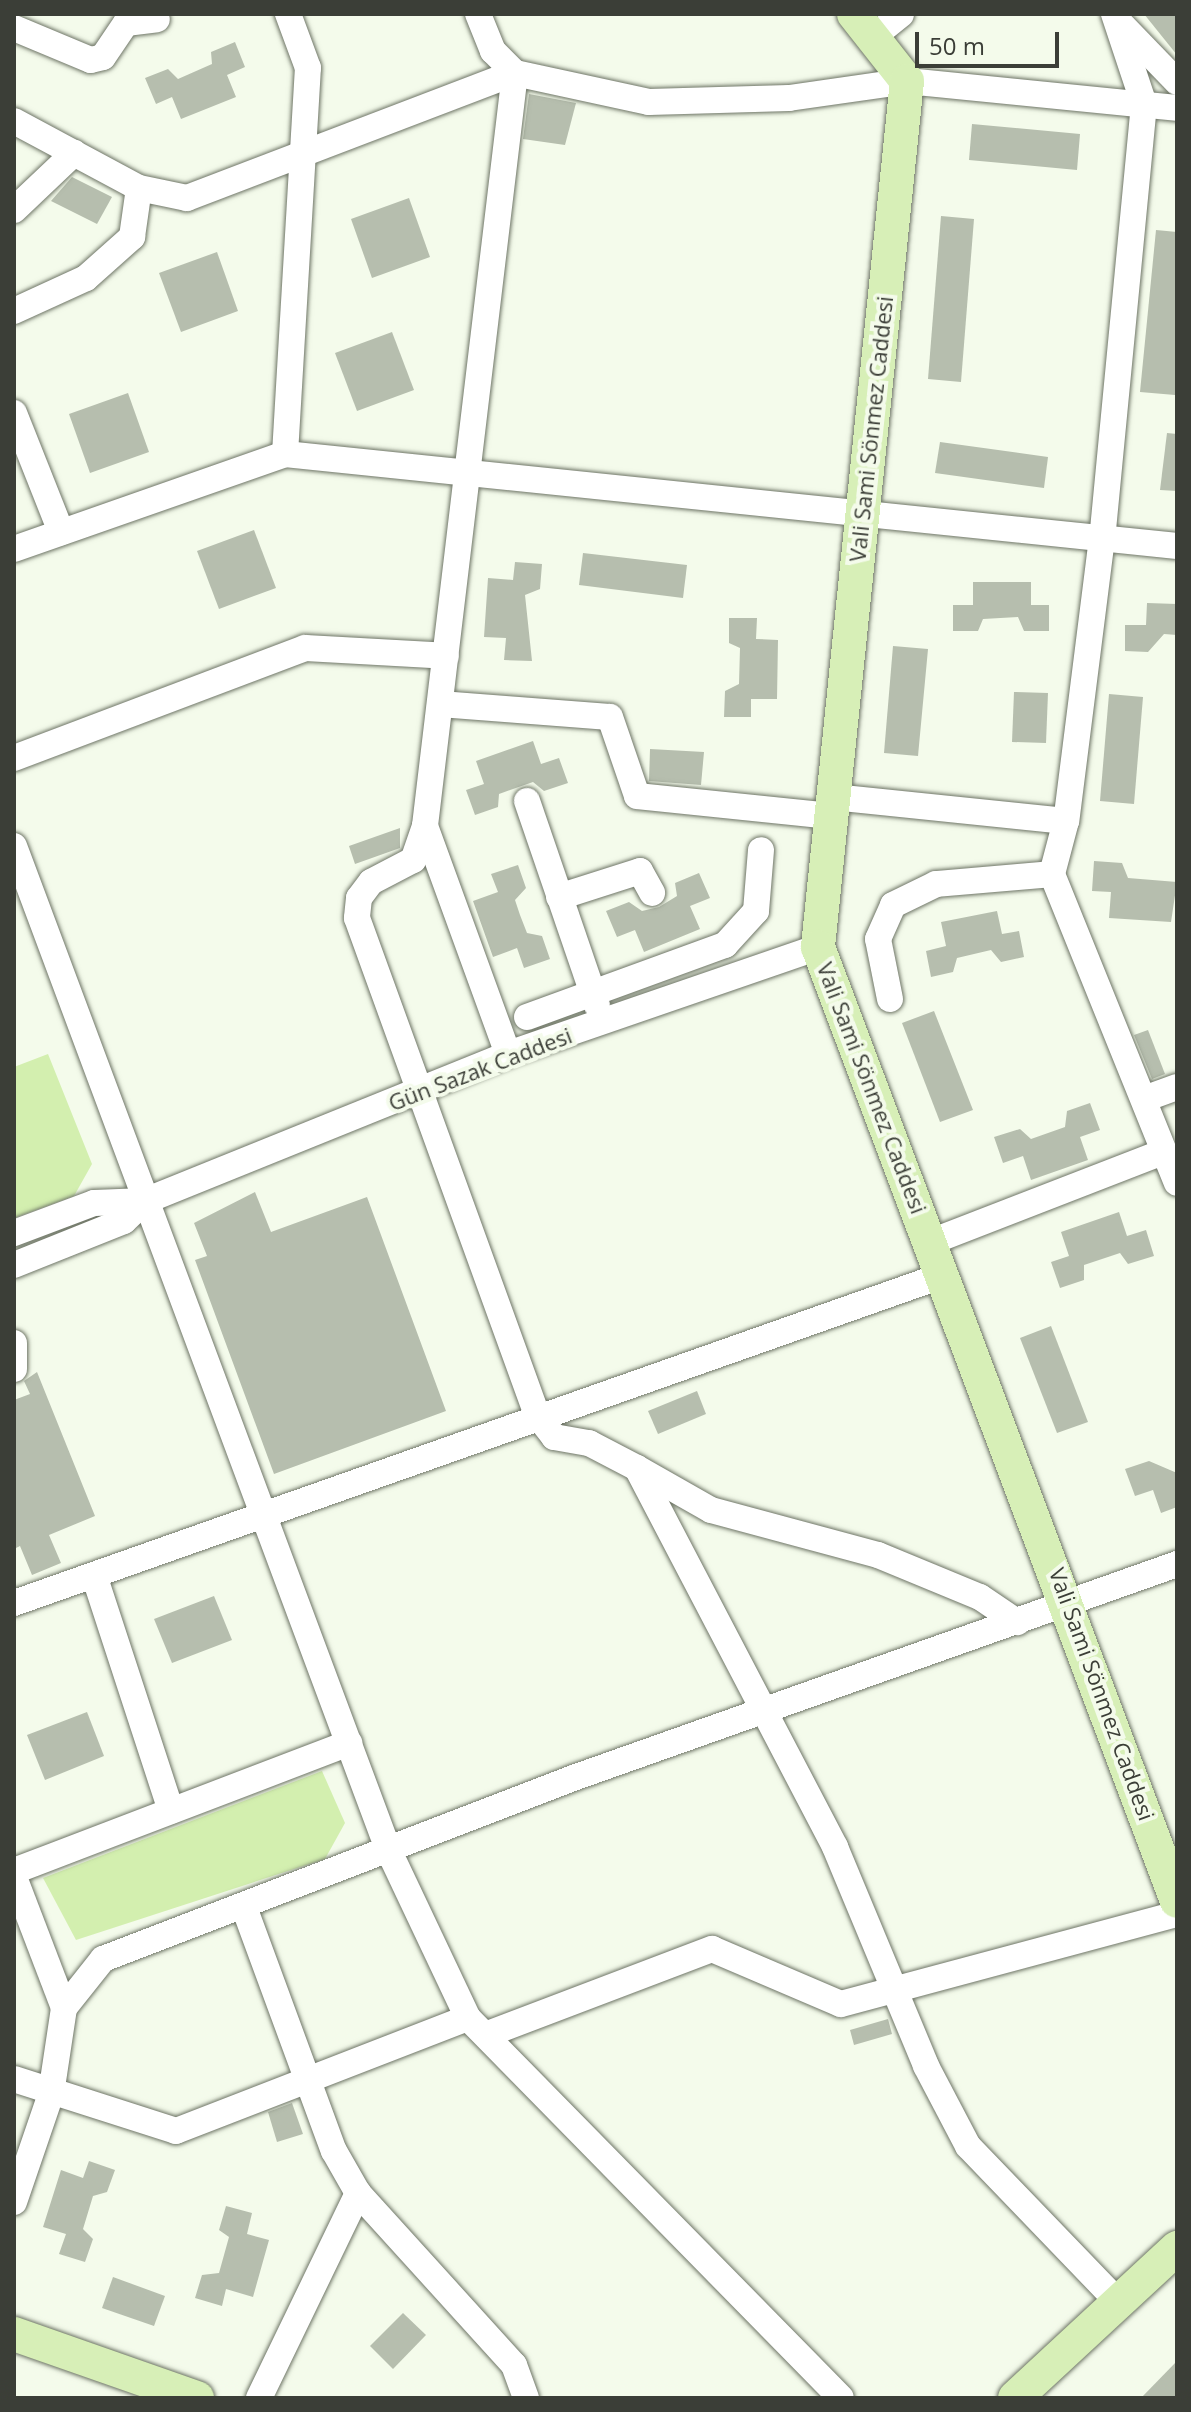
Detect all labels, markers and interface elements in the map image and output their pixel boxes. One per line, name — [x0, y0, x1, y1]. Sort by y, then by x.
scale bar — [919, 16, 1063, 66]
text: 50 m — [929, 29, 985, 62]
street label: Vali Sami Sönmez Caddesi — [844, 295, 898, 563]
street label: Vali Sami Sönmez Caddesi — [812, 959, 932, 1217]
street label: Gün Sazak Caddesi — [385, 1022, 575, 1116]
street label: Vali Sami Sönmez Caddesi — [1044, 1564, 1160, 1824]

